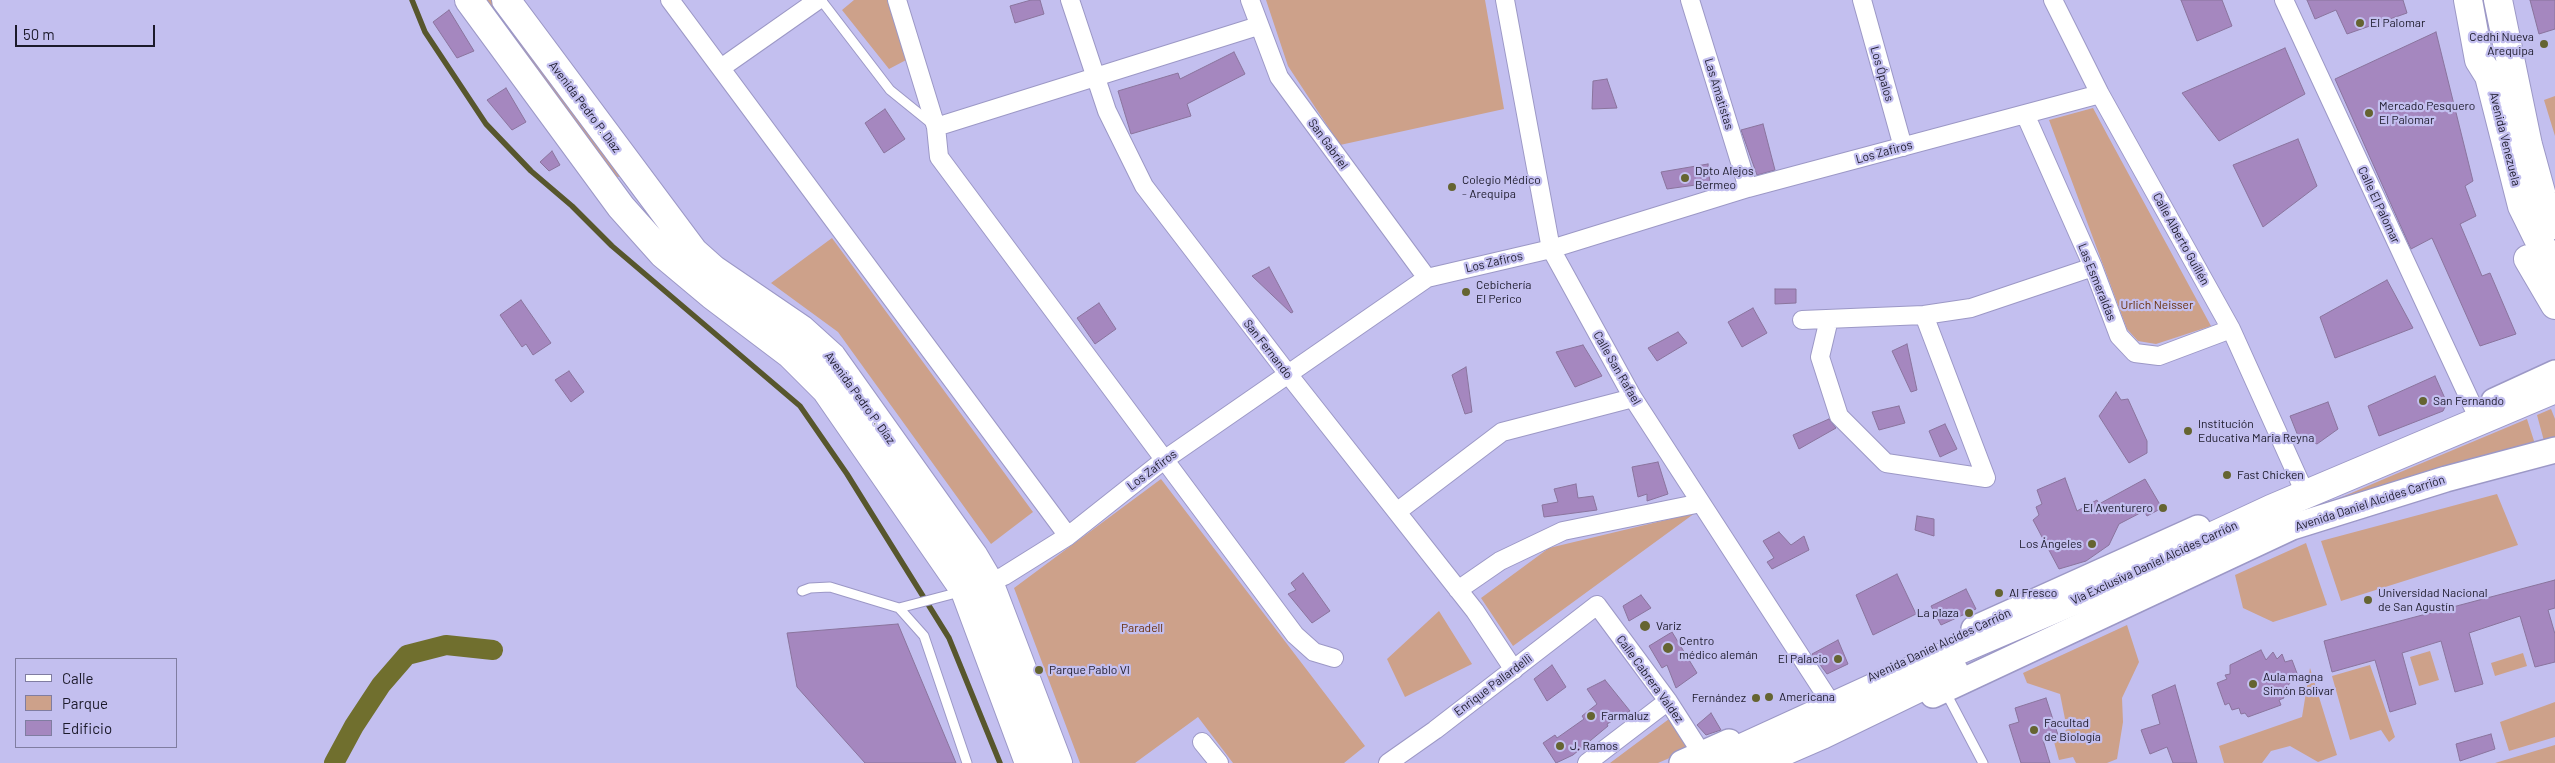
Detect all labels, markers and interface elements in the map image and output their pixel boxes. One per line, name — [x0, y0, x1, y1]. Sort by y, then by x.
scale bar — [18, 15, 158, 47]
place label: El Palomar — [2370, 16, 2425, 30]
marker: El Palomar — [2354, 17, 2366, 29]
text: 50 m — [23, 25, 55, 43]
place label: Cedhi Nueva Arequipa — [2469, 30, 2534, 58]
marker: Cedhi Nueva Arequipa — [2538, 38, 2550, 50]
street label: Los Ópalos — [1867, 45, 1897, 103]
street label: Las Amatistas — [1701, 57, 1737, 131]
street label: Avenida Pedro P. Díaz — [546, 59, 624, 155]
street label: Avenida Venezuela — [2486, 91, 2524, 187]
place label: Mercado Pesquero El Palomar — [2379, 99, 2475, 127]
marker: Mercado Pesquero El Palomar — [2363, 107, 2375, 119]
street label: San Gabriel — [1305, 116, 1351, 172]
street label: Los Zafiros — [1854, 138, 1914, 166]
place label: Dpto Alejos Bermeo — [1695, 164, 1754, 192]
street label: Calle El Palomar — [2355, 164, 2403, 246]
marker: Dpto Alejos Bermeo — [1679, 172, 1691, 184]
place label: Colegio Médico - Arequipa — [1462, 173, 1541, 201]
marker: Colegio Médico - Arequipa — [1446, 181, 1458, 193]
street label: Calle Alberto Guillén — [2150, 190, 2212, 288]
street label: Las Esmeraldas — [2075, 241, 2119, 323]
street label: Los Zafiros — [1464, 248, 1524, 276]
place label: Cebichería El Perico — [1476, 278, 1531, 306]
marker: Cebichería El Perico — [1460, 286, 1472, 298]
park label: Urlich Neisser — [2121, 298, 2193, 312]
street label: San Fernando — [1240, 317, 1296, 381]
street label: Calle San Rafael — [1590, 329, 1644, 407]
street label: Avenida Pedro P. Díaz — [822, 349, 898, 447]
place label: San Fernando — [2433, 394, 2504, 408]
marker: San Fernando — [2417, 395, 2429, 407]
place label: Institución Educativa Maria Reyna — [2198, 417, 2314, 445]
marker: Institución Educativa Maria Reyna — [2182, 425, 2194, 437]
street label: Los Zafiros — [1124, 447, 1180, 493]
place label: Fast Chicken — [2237, 468, 2304, 482]
marker: Fast Chicken — [2221, 469, 2233, 481]
street label: Avenida Daniel Alcides Carrión — [2293, 472, 2447, 534]
place label: El Aventurero — [2083, 501, 2153, 515]
marker: El Aventurero — [2157, 502, 2169, 514]
street label: Vía Exclusiva Daniel Alcides Carrión — [2068, 518, 2240, 608]
place label: Los Ángeles — [2019, 537, 2082, 551]
marker: Los Ángeles — [2086, 538, 2098, 550]
place label: Al Fresco — [2009, 586, 2057, 600]
place label: Universidad Nacional de San Agustín — [2378, 586, 2487, 614]
marker: Al Fresco — [1993, 587, 2005, 599]
marker: Universidad Nacional de San Agustín — [2362, 594, 2374, 606]
street label: Avenida Daniel Alcides Carrión — [1865, 605, 2013, 685]
place label: La plaza — [1917, 606, 1959, 620]
marker: La plaza — [1963, 607, 1975, 619]
marker: Variz — [1638, 619, 1652, 633]
place label: Variz — [1656, 619, 1681, 633]
park label: Paradell — [1121, 621, 1163, 635]
street label: Calle Cabrera Valdez — [1613, 632, 1687, 726]
place label: Centro médico alemán — [1679, 634, 1758, 662]
marker: Centro médico alemán — [1661, 641, 1675, 655]
street label: Enrique Pallardelli — [1451, 651, 1535, 719]
place label: El Palacio — [1778, 652, 1828, 666]
marker: El Palacio — [1832, 653, 1844, 665]
legend — [15, 658, 178, 748]
place label: Parque Pablo VI — [1049, 663, 1130, 677]
marker: Parque Pablo VI — [1033, 664, 1045, 676]
text: Calle — [62, 669, 94, 687]
place label: Aula magna Simón Bolivar — [2263, 670, 2334, 698]
marker: Aula magna Simón Bolivar — [2247, 678, 2259, 690]
place label: Americana — [1779, 690, 1835, 704]
place label: Fernández — [1692, 691, 1746, 705]
marker: Americana — [1763, 691, 1775, 703]
marker: Fernández — [1750, 692, 1762, 704]
text: Parque — [62, 694, 108, 712]
place label: Farmaluz — [1601, 709, 1649, 723]
marker: Farmaluz — [1585, 710, 1597, 722]
place label: Facultad de Biología — [2044, 716, 2101, 744]
text: Edificio — [62, 719, 112, 737]
marker: Facultad de Biología — [2028, 724, 2040, 736]
place label: J. Ramos — [1570, 739, 1618, 753]
marker: J. Ramos — [1554, 740, 1566, 752]

